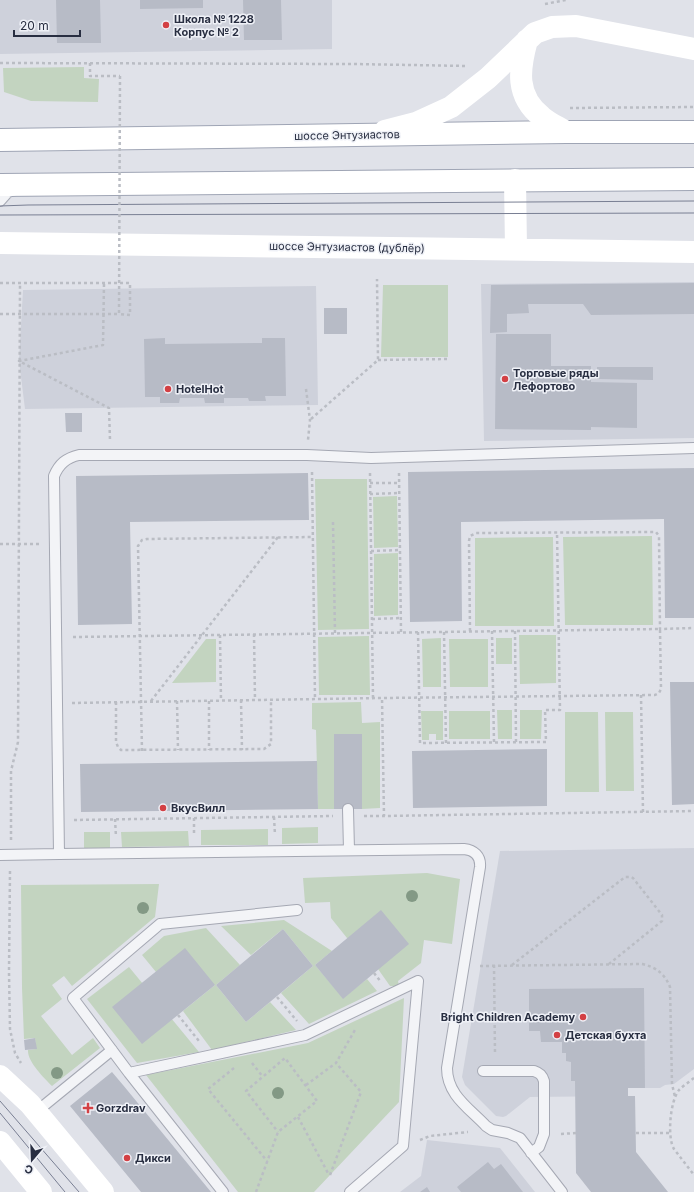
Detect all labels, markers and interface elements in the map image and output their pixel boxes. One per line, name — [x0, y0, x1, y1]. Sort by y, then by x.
scale bar — [14, 12, 80, 38]
place label: Школа № 1228 Корпус № 2 — [174, 12, 254, 39]
text: 20 m — [20, 18, 49, 33]
marker: Школа № 1228 Корпус № 2 — [161, 20, 171, 30]
street label: шоссе Энтузиастов — [294, 127, 400, 143]
street label: шоссе Энтузиастов (дублёр) — [269, 239, 425, 255]
place label: Торговые ряды Лефортово — [513, 366, 599, 393]
marker: Торговые ряды Лефортово — [500, 374, 510, 384]
place label: HotelHot — [176, 382, 223, 396]
marker: HotelHot — [163, 384, 173, 394]
place label: ВкусВилл — [171, 801, 225, 815]
marker: ВкусВилл — [158, 803, 168, 813]
place label: Bright Children Academy — [441, 1010, 575, 1024]
marker: Bright Children Academy — [578, 1012, 588, 1022]
place label: Детская бухта — [565, 1028, 646, 1042]
marker: Детская бухта — [552, 1030, 562, 1040]
place label: Gorzdrav — [96, 1101, 146, 1115]
marker: Gorzdrav — [83, 1103, 93, 1113]
north arrow — [12, 1140, 52, 1180]
place label: Дикси — [135, 1151, 171, 1165]
marker: Дикси — [122, 1153, 132, 1163]
text: С — [23, 1162, 35, 1177]

